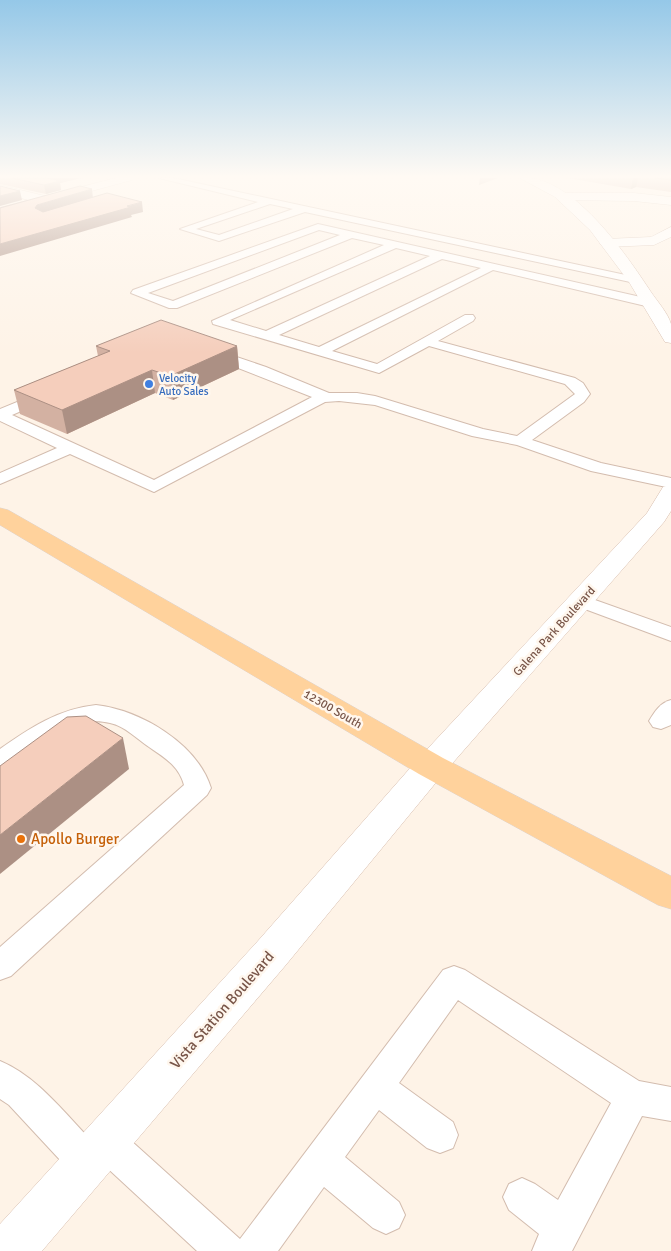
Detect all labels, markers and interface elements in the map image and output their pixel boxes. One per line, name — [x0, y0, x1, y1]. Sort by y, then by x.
place label: Velocity Auto Sales — [159, 372, 209, 398]
marker: Velocity Auto Sales — [143, 378, 155, 390]
street label: Galena Park Boulevard — [510, 583, 599, 679]
street label: 12300 South — [301, 687, 365, 732]
place label: Apollo Burger — [31, 830, 120, 848]
marker: Apollo Burger — [15, 833, 27, 845]
street label: Vista Station Boulevard — [166, 948, 278, 1072]

